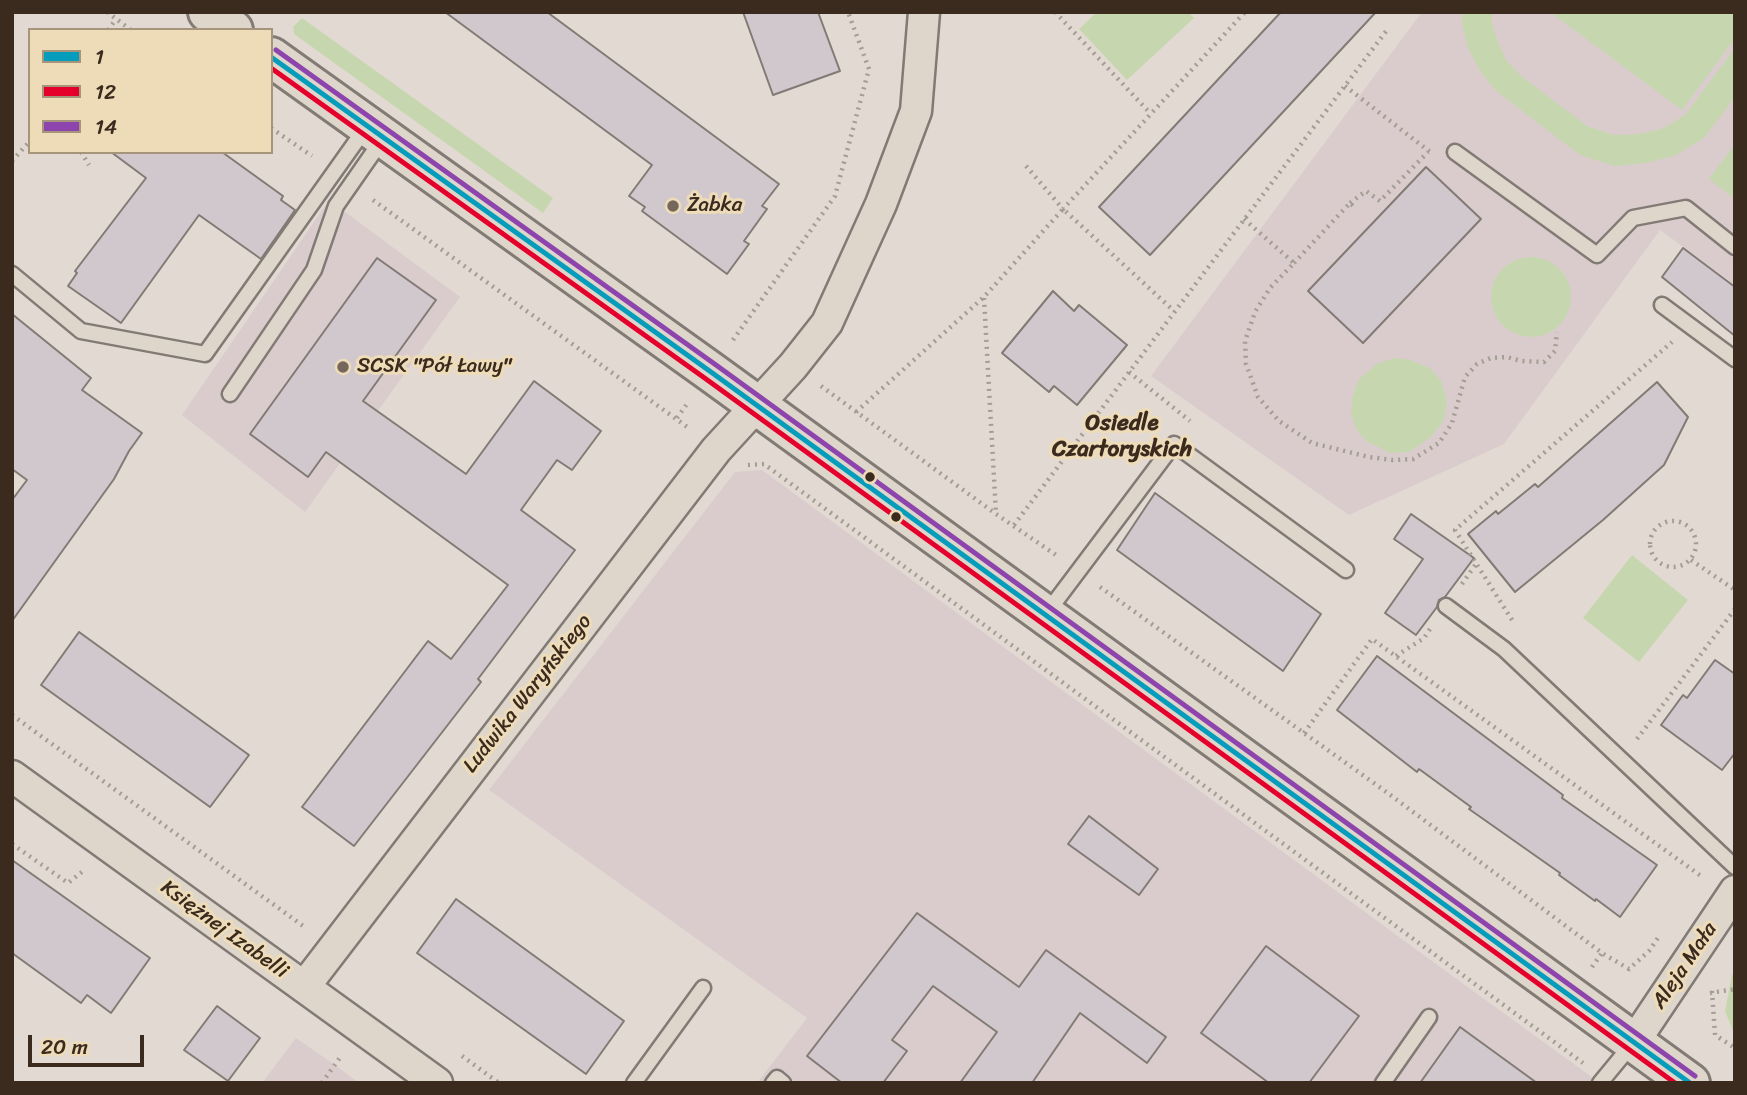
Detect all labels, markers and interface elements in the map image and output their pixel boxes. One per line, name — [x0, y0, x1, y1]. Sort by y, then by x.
legend — [28, 28, 273, 154]
text: 1 — [95, 38, 104, 76]
text: 12 — [95, 73, 116, 111]
text: 14 — [95, 108, 117, 146]
place label: Żabka — [687, 193, 742, 219]
marker: Żabka — [665, 198, 681, 214]
place label: SCSK "Pół Ławy" — [357, 354, 511, 380]
marker: SCSK "Pół Ławy" — [335, 359, 351, 375]
district label: Osiedle Czartoryskich — [1052, 410, 1192, 464]
unlabelled marker — [863, 470, 877, 484]
unlabelled marker — [889, 510, 903, 524]
street label: Ludwika Waryńskiego — [458, 610, 598, 778]
street label: Księżnej Izabelli — [155, 875, 293, 985]
street label: Aleja Mała — [1647, 918, 1723, 1014]
scale bar — [32, 1021, 147, 1066]
text: 20 m — [41, 1028, 88, 1066]

